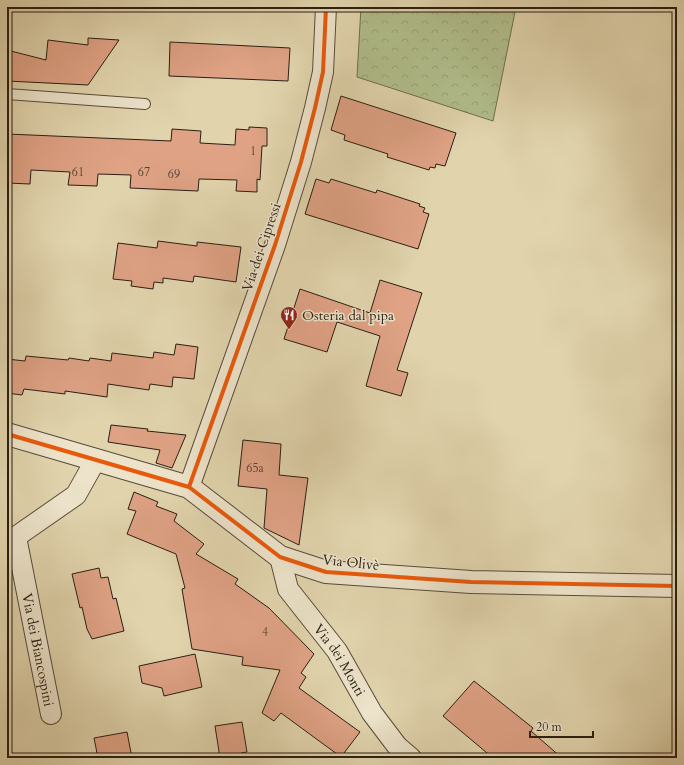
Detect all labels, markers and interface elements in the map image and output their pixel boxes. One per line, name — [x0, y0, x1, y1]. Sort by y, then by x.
house number: 1 — [250, 143, 256, 159]
house number: 61 — [72, 164, 84, 180]
house number: 67 — [138, 164, 150, 180]
house number: 69 — [168, 166, 180, 182]
street label: Via dei Cipressi — [237, 200, 286, 294]
restaurant icon: Osteria dal pipa — [279, 305, 299, 330]
place label: Osteria dal pipa — [302, 306, 394, 325]
house number: 65a — [246, 460, 265, 476]
street label: Via Olivè — [322, 550, 380, 575]
street label: Via dei Biancospini — [17, 592, 58, 708]
street label: Via dei Monti — [309, 620, 370, 700]
house number: 4 — [262, 624, 268, 640]
scale bar — [530, 713, 593, 739]
text: 20 m — [536, 719, 563, 735]

